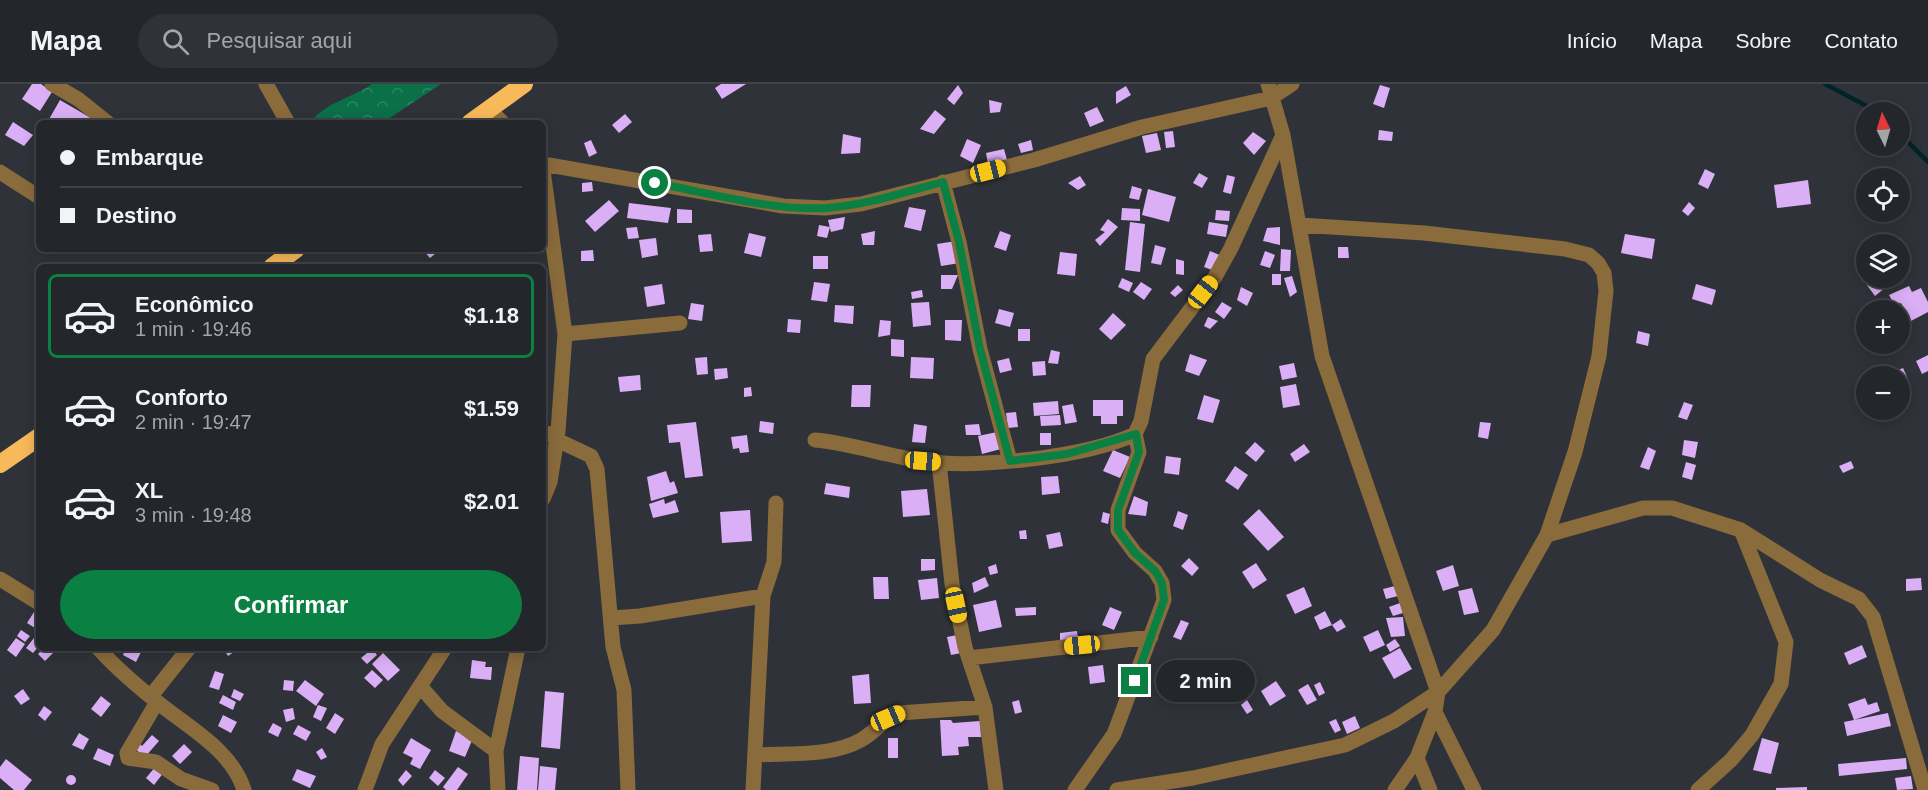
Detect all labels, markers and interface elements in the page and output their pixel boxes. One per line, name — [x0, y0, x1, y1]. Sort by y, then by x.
search box — [138, 14, 558, 68]
text: Mapa — [30, 25, 102, 56]
icon: search — [159, 25, 192, 58]
text: Pesquisar aqui — [207, 28, 352, 53]
text: Início — [1567, 29, 1617, 52]
text: Mapa — [1650, 29, 1702, 52]
text: Sobre — [1735, 29, 1791, 52]
text: Contato — [1824, 29, 1898, 52]
north arrow — [1856, 102, 1910, 156]
map controls — [1856, 102, 1910, 420]
text: Embarque — [96, 145, 204, 170]
car — [968, 158, 1008, 184]
button: locate — [1856, 168, 1910, 222]
route start — [641, 169, 668, 196]
text: Destino — [96, 203, 177, 228]
button: layers — [1856, 234, 1910, 288]
car — [1185, 272, 1221, 312]
icon: car — [63, 289, 117, 343]
text: Econômico — [135, 292, 254, 317]
button: + — [1856, 300, 1910, 354]
text: $1.18 — [464, 303, 519, 328]
text: 1 min · 19:46 — [135, 318, 252, 340]
button: − — [1856, 366, 1910, 420]
icon: car — [63, 382, 117, 436]
text: Conforto — [135, 385, 228, 410]
text: $1.59 — [464, 396, 519, 421]
text: 2 min · 19:47 — [135, 411, 252, 433]
car — [904, 451, 942, 471]
icon: car — [63, 475, 117, 529]
text: XL — [135, 478, 163, 503]
text: $2.01 — [464, 489, 519, 514]
text: 3 min · 19:48 — [135, 504, 252, 526]
button: Confirmar — [60, 570, 522, 639]
car — [943, 586, 969, 624]
car — [1063, 634, 1101, 656]
callout: 2 min — [1156, 660, 1255, 702]
route end — [1121, 667, 1148, 694]
text: 2 min — [1179, 670, 1232, 692]
car — [868, 703, 908, 733]

